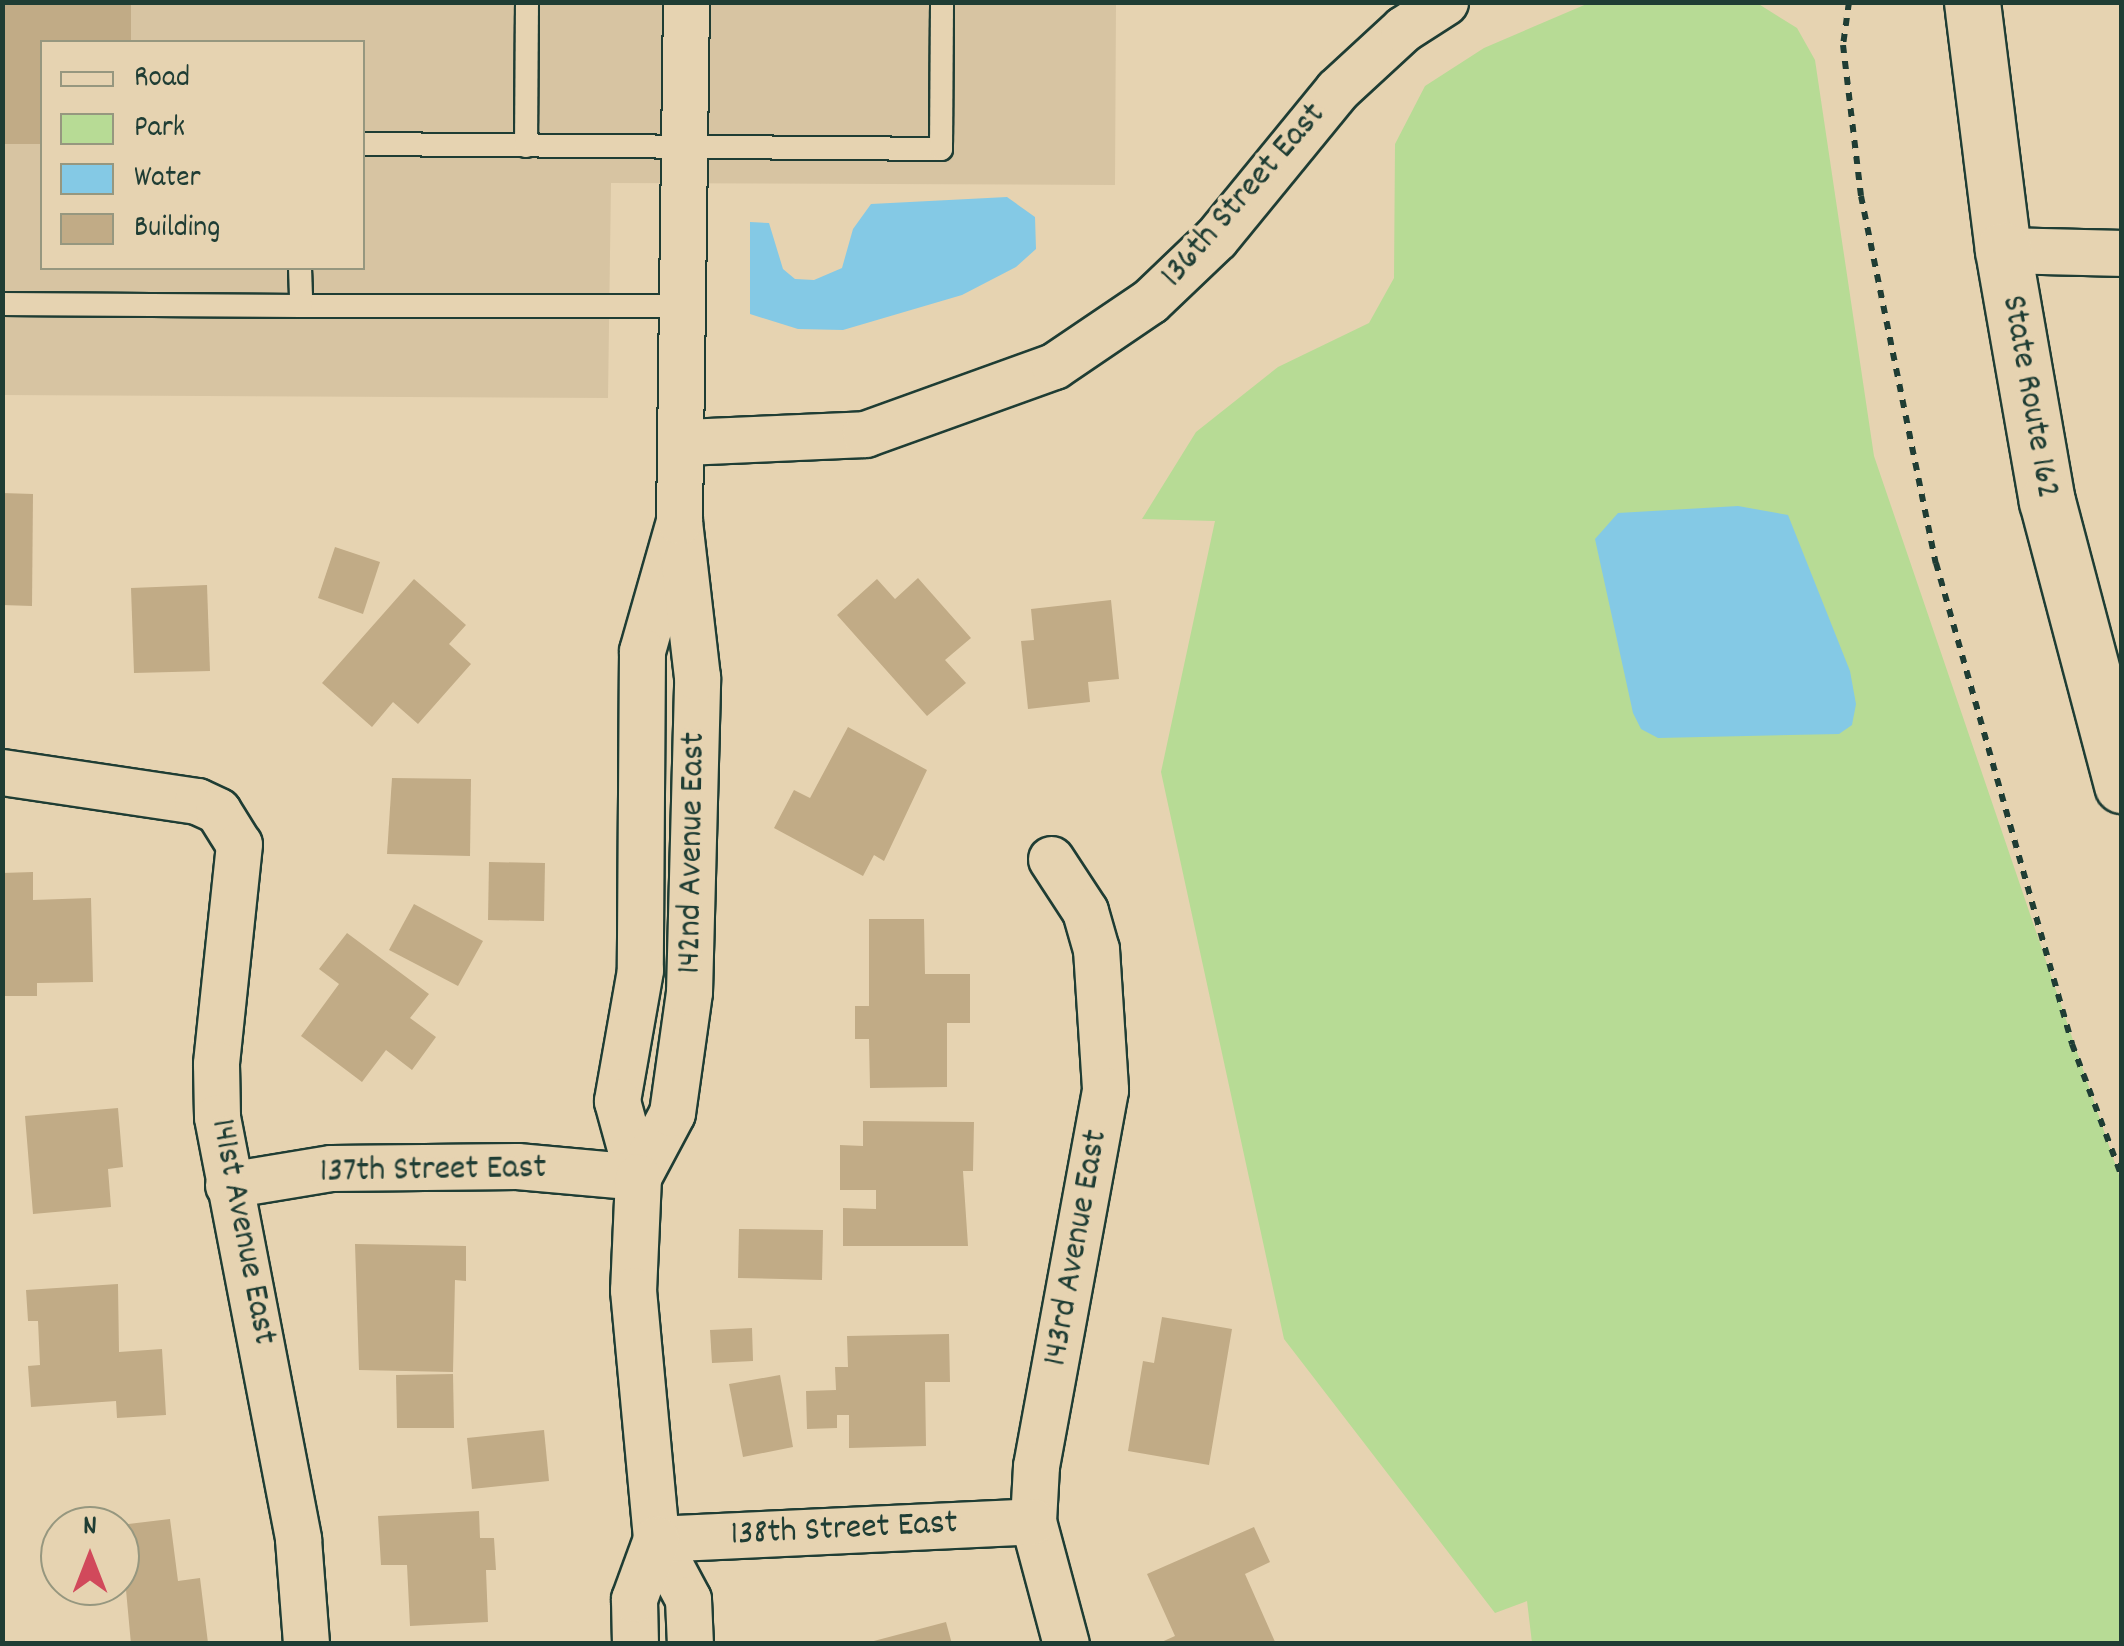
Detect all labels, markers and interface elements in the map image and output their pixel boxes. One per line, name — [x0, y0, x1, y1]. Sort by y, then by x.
legend — [40, 40, 365, 270]
text: Road — [134, 58, 190, 101]
street label: 136th Street East — [1153, 95, 1335, 297]
text: Park — [134, 108, 185, 151]
text: Water — [134, 158, 201, 201]
text: Building — [134, 208, 220, 251]
street label: State Route 162 — [1990, 292, 2068, 502]
street label: 142nd Avenue East — [670, 732, 716, 974]
street label: 141st Avenue East — [200, 1115, 284, 1349]
street label: 143rd Avenue East — [1036, 1127, 1118, 1369]
street label: 137th Street East — [319, 1148, 547, 1194]
street label: 138th Street East — [729, 1503, 959, 1557]
north arrow — [40, 1506, 140, 1606]
text: N — [83, 1508, 97, 1548]

